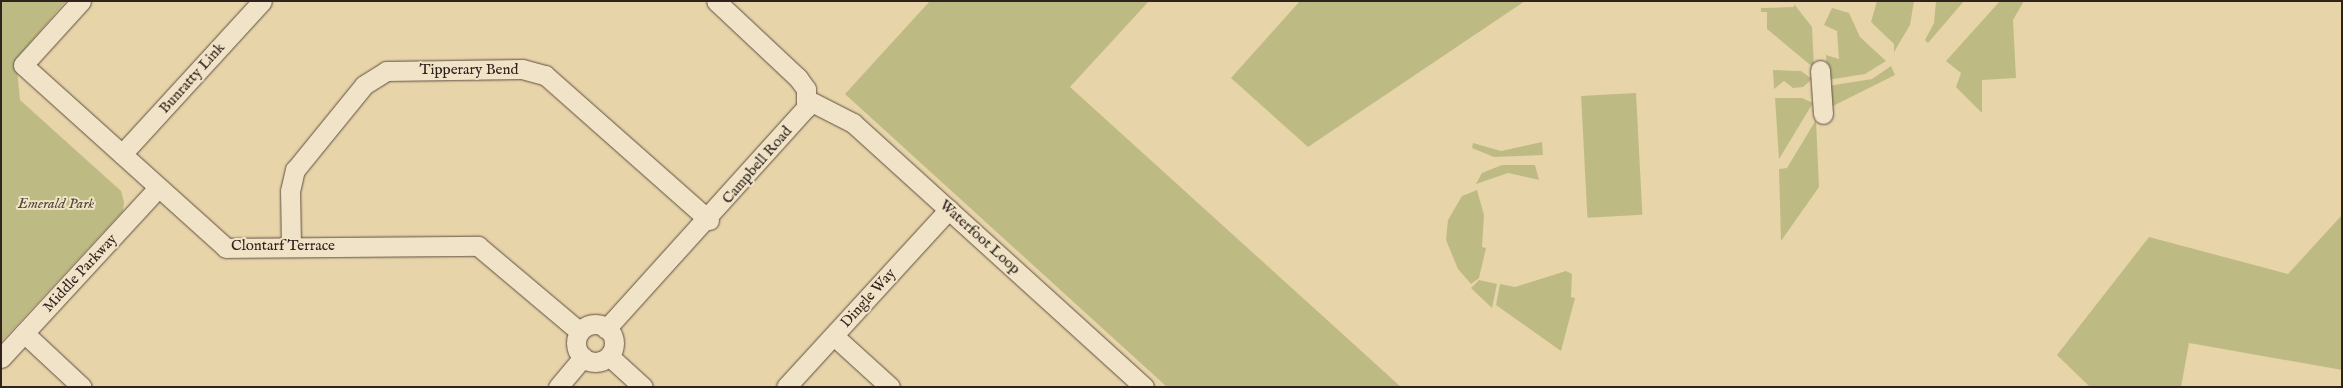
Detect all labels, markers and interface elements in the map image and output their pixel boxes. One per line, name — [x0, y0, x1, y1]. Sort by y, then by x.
street label: Bunratty Link — [155, 39, 229, 117]
street label: Tipperary Bend — [420, 61, 518, 79]
street label: Campbell Road — [718, 122, 796, 208]
park label: Emerald Park — [18, 195, 94, 213]
street label: Waterfoot Loop — [936, 196, 1024, 278]
street label: Middle Parkway — [39, 230, 121, 316]
street label: Clontarf Terrace — [231, 237, 335, 255]
street label: Dingle Way — [837, 265, 899, 331]

